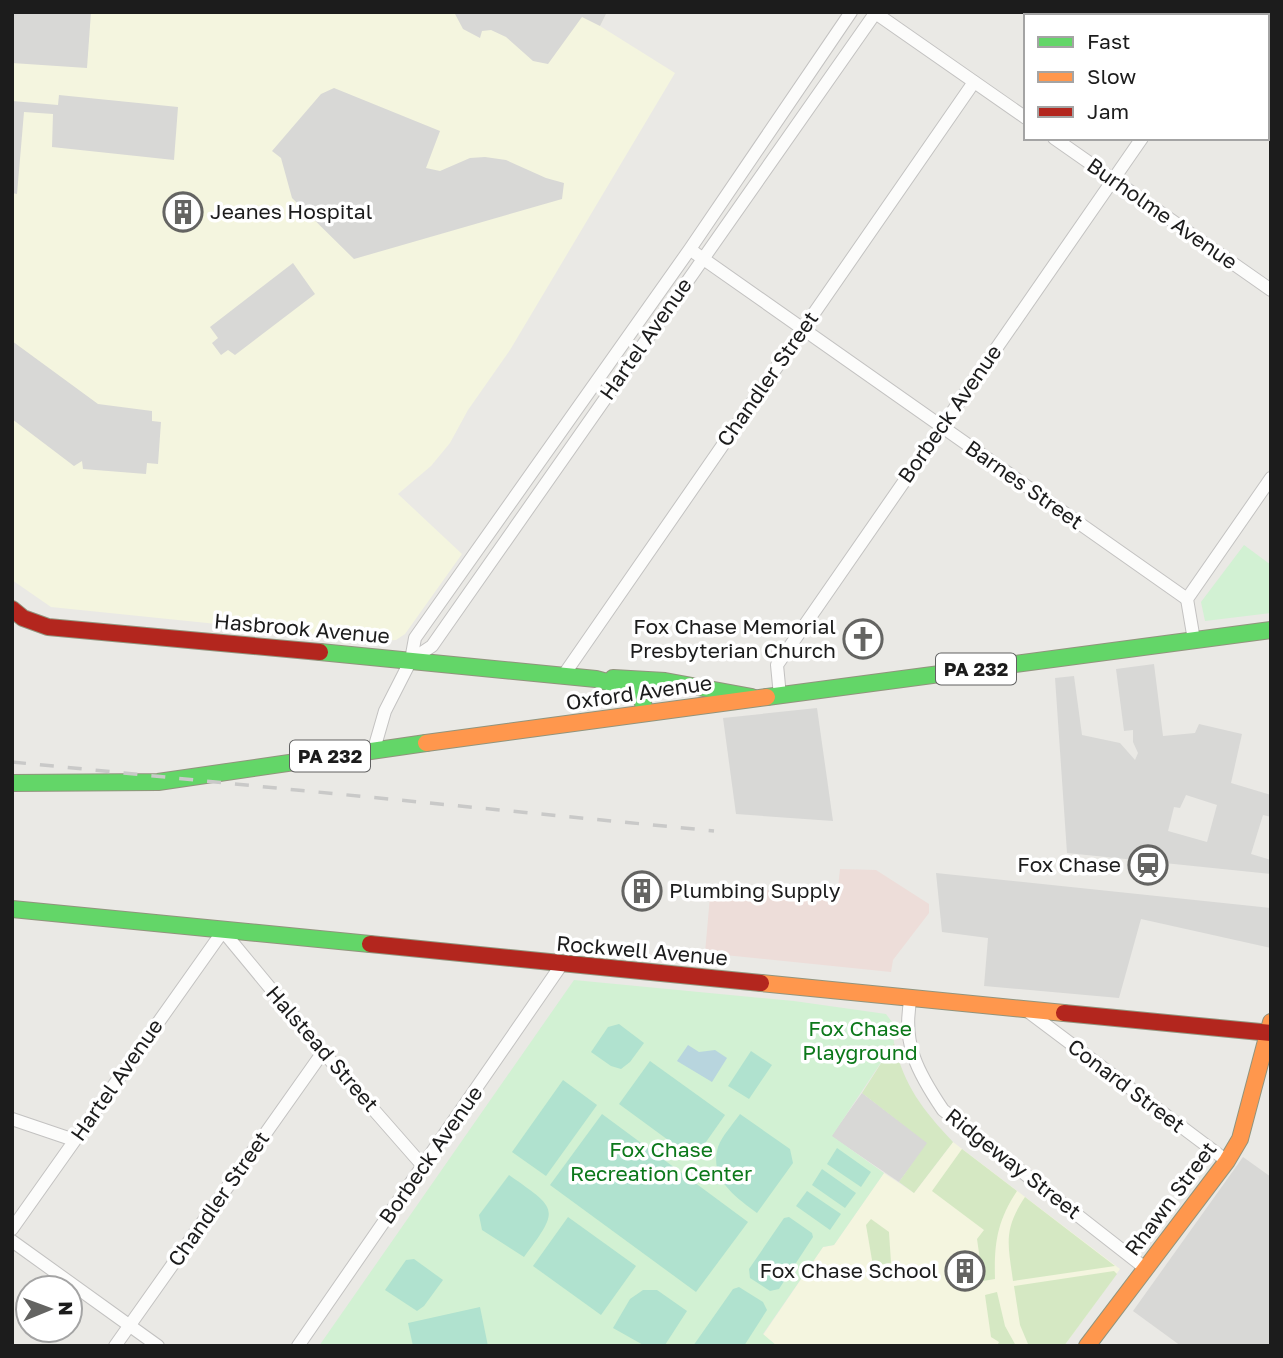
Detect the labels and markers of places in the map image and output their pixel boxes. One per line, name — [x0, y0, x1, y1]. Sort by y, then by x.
building icon: Jeanes Hospital — [162, 191, 204, 233]
place label: Jeanes Hospital — [210, 198, 372, 224]
place label: Fox Chase Memorial Presbyterian Church — [629, 613, 836, 663]
church icon: Fox Chase Memorial Presbyterian Church — [842, 618, 884, 660]
station icon: Fox Chase — [1127, 844, 1169, 886]
place label: Fox Chase — [1017, 851, 1121, 877]
building icon: Plumbing Supply — [621, 870, 663, 912]
place label: Plumbing Supply — [669, 877, 841, 903]
building icon: Fox Chase School — [944, 1250, 986, 1292]
place label: Fox Chase School — [759, 1257, 938, 1283]

